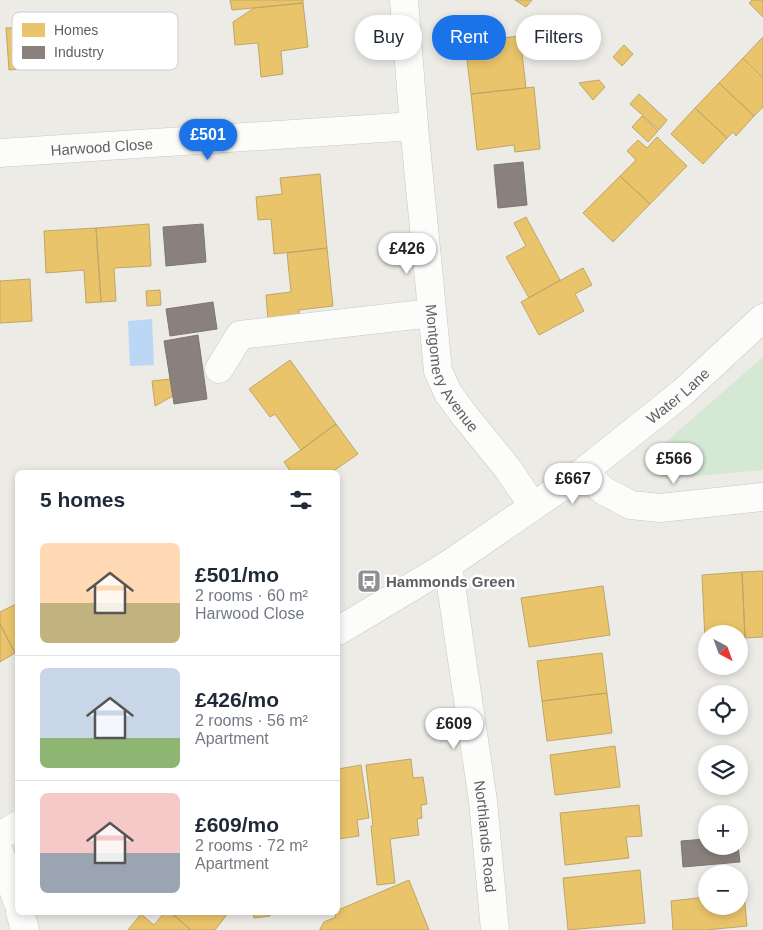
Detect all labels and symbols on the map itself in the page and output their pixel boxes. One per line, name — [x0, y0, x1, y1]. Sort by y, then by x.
legend — [12, 12, 178, 70]
text: Homes — [54, 22, 98, 38]
text: Industry — [54, 44, 104, 60]
pin: £501 — [178, 119, 238, 161]
street label: Harwood Close — [50, 135, 154, 158]
pin: £426 — [377, 232, 437, 275]
street label: Montgomery Avenue — [423, 303, 483, 435]
street label: Water Lane — [643, 364, 712, 427]
pin: £566 — [644, 442, 704, 485]
pin: £667 — [543, 462, 603, 505]
bus stop icon: Hammonds Green — [356, 568, 382, 594]
place label: Hammonds Green — [386, 573, 515, 590]
north arrow — [698, 625, 748, 675]
pin: £609 — [424, 708, 484, 750]
street label: Northlands Road — [472, 779, 500, 893]

